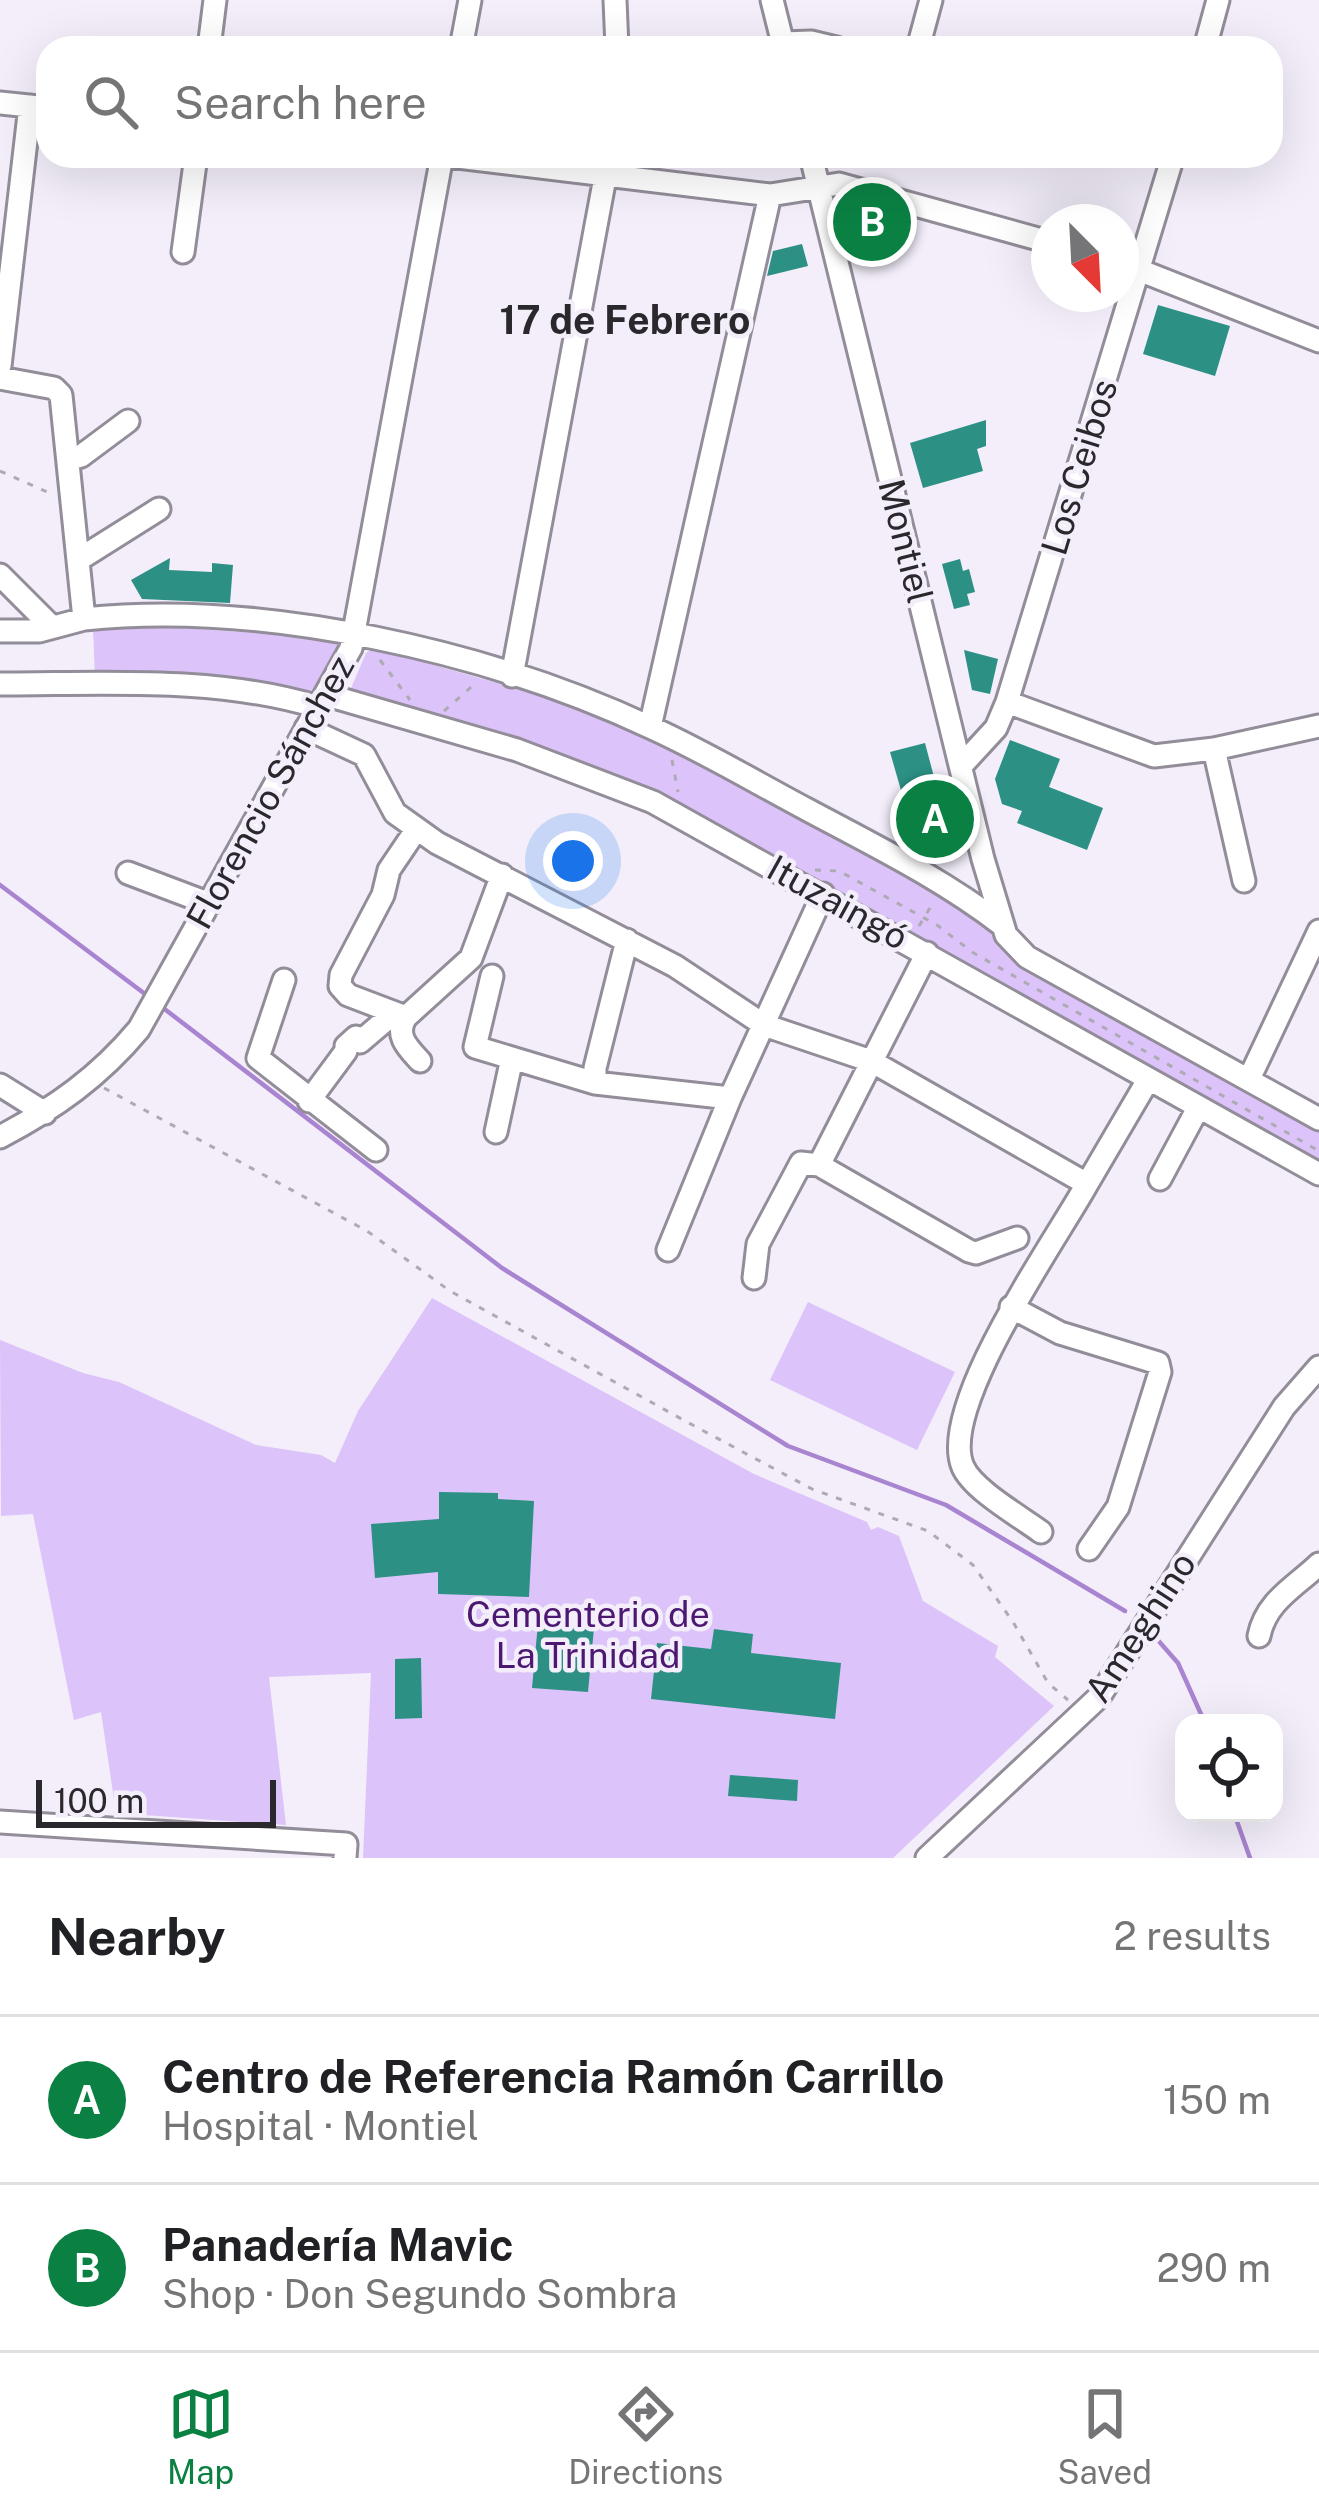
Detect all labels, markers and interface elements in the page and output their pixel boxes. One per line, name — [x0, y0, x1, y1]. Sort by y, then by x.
search box — [36, 36, 1283, 168]
icon: search — [78, 69, 144, 135]
text: Search here — [174, 76, 427, 129]
pin: B — [833, 177, 911, 267]
north arrow — [1031, 204, 1139, 312]
district label: 17 de Febrero — [500, 297, 750, 343]
street label: Los Ceibos — [1032, 374, 1126, 560]
street label: Montiel — [870, 475, 942, 607]
street label: Florencio Sánchez — [177, 648, 363, 936]
pin: A — [896, 774, 974, 864]
your location — [543, 831, 603, 891]
street label: Ituzaingó — [760, 846, 916, 958]
street label: Ameghino — [1076, 1544, 1204, 1710]
park label: Cementerio de La Trinidad — [466, 1593, 710, 1676]
map controls — [1175, 1714, 1283, 1822]
button: locate — [1175, 1714, 1283, 1822]
scale bar — [36, 1774, 276, 1827]
text: 100 m — [54, 1782, 144, 1820]
text: Nearby — [48, 1907, 225, 1966]
text: 2 results — [1114, 1913, 1271, 1959]
text: Centro de Referencia Ramón Carrillo — [162, 2050, 944, 2103]
text: A — [73, 2077, 101, 2123]
text: 150 m — [1163, 2077, 1271, 2123]
text: Hospital · Montiel — [162, 2103, 479, 2149]
text: Panadería Mavic — [162, 2218, 514, 2271]
text: B — [74, 2245, 100, 2291]
text: 290 m — [1157, 2245, 1271, 2291]
text: Shop · Don Segundo Sombra — [162, 2271, 677, 2317]
tab: Map — [167, 2381, 234, 2491]
tab: Directions — [568, 2381, 723, 2491]
tab: Saved — [1058, 2381, 1152, 2491]

